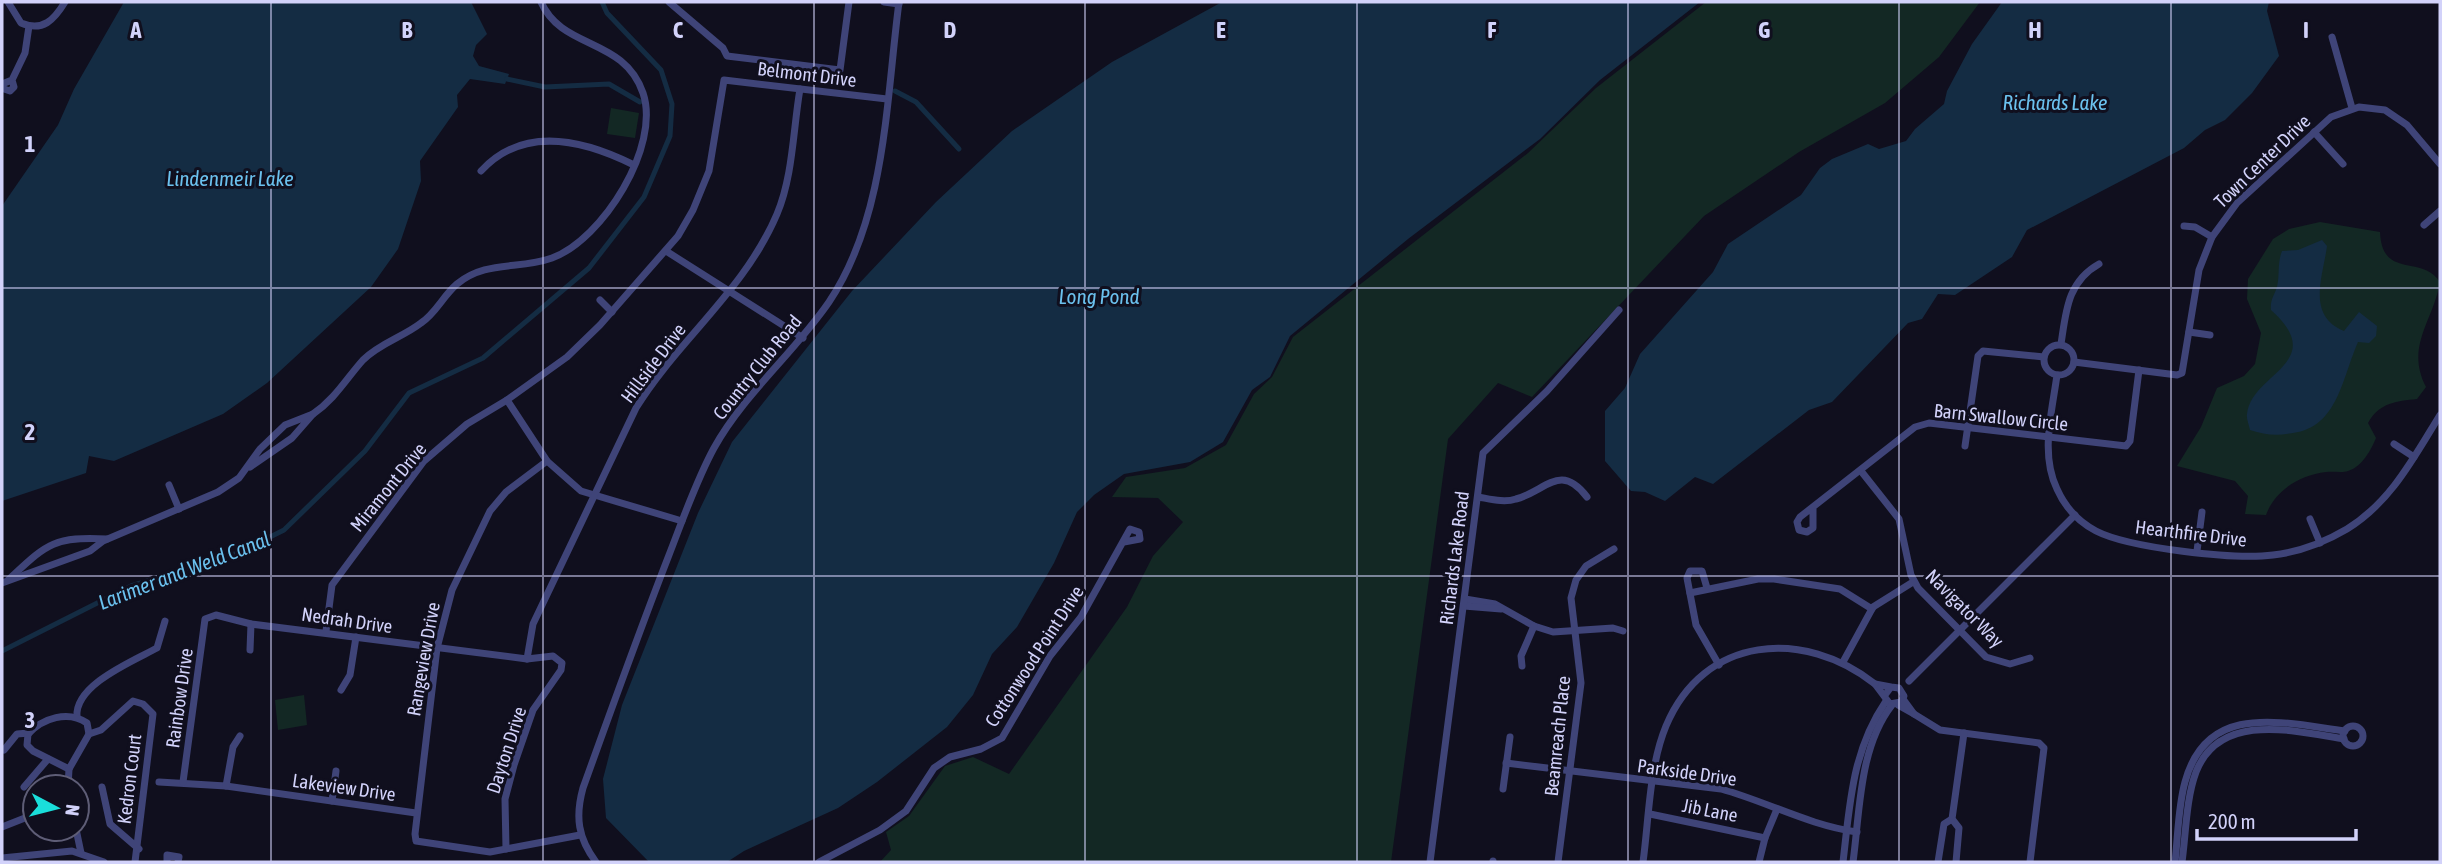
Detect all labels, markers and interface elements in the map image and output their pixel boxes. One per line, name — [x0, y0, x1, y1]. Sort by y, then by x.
text: A — [129, 17, 142, 43]
text: B — [402, 17, 413, 43]
text: C — [673, 17, 684, 43]
text: D — [944, 17, 957, 43]
text: E — [1216, 17, 1226, 43]
text: F — [1487, 17, 1497, 43]
text: G — [1758, 17, 1770, 43]
text: H — [2028, 17, 2042, 43]
text: I — [2303, 17, 2309, 43]
street label: Belmont Drive — [756, 57, 858, 91]
water label: Richards Lake — [2002, 90, 2108, 114]
street label: Town Center Drive — [2210, 110, 2314, 212]
text: 1 — [25, 131, 36, 157]
water label: Lindenmeir Lake — [166, 166, 294, 190]
water label: Long Pond — [1058, 284, 1140, 308]
street label: Country Club Road — [708, 310, 806, 424]
street label: Hillside Drive — [616, 319, 690, 407]
street label: Barn Swallow Circle — [1933, 399, 2069, 435]
text: 2 — [25, 419, 35, 445]
street label: Miramont Drive — [345, 438, 431, 536]
street label: Richards Lake Road — [1435, 490, 1473, 626]
street label: Hearthfire Drive — [2134, 515, 2248, 551]
water label: Larimer and Weld Canal — [95, 526, 273, 614]
street label: Navigator Way — [1921, 564, 2009, 652]
street label: Cottonwood Point Drive — [980, 581, 1088, 731]
street label: Rangeview Drive — [402, 600, 444, 718]
street label: Nedrah Drive — [300, 603, 394, 637]
street label: Rainbow Drive — [161, 647, 197, 749]
street label: Beamreach Place — [1540, 675, 1574, 797]
street label: Dayton Drive — [482, 704, 530, 796]
text: 3 — [25, 707, 35, 733]
street label: Kedron Court — [113, 733, 145, 825]
street label: Parkside Drive — [1636, 754, 1738, 790]
street label: Lakeview Drive — [291, 769, 397, 805]
north arrow — [21, 773, 91, 843]
street label: Jib Lane — [1680, 794, 1740, 826]
scale bar — [2197, 798, 2356, 842]
text: N — [61, 803, 84, 817]
text: 200 m — [2208, 809, 2256, 833]

